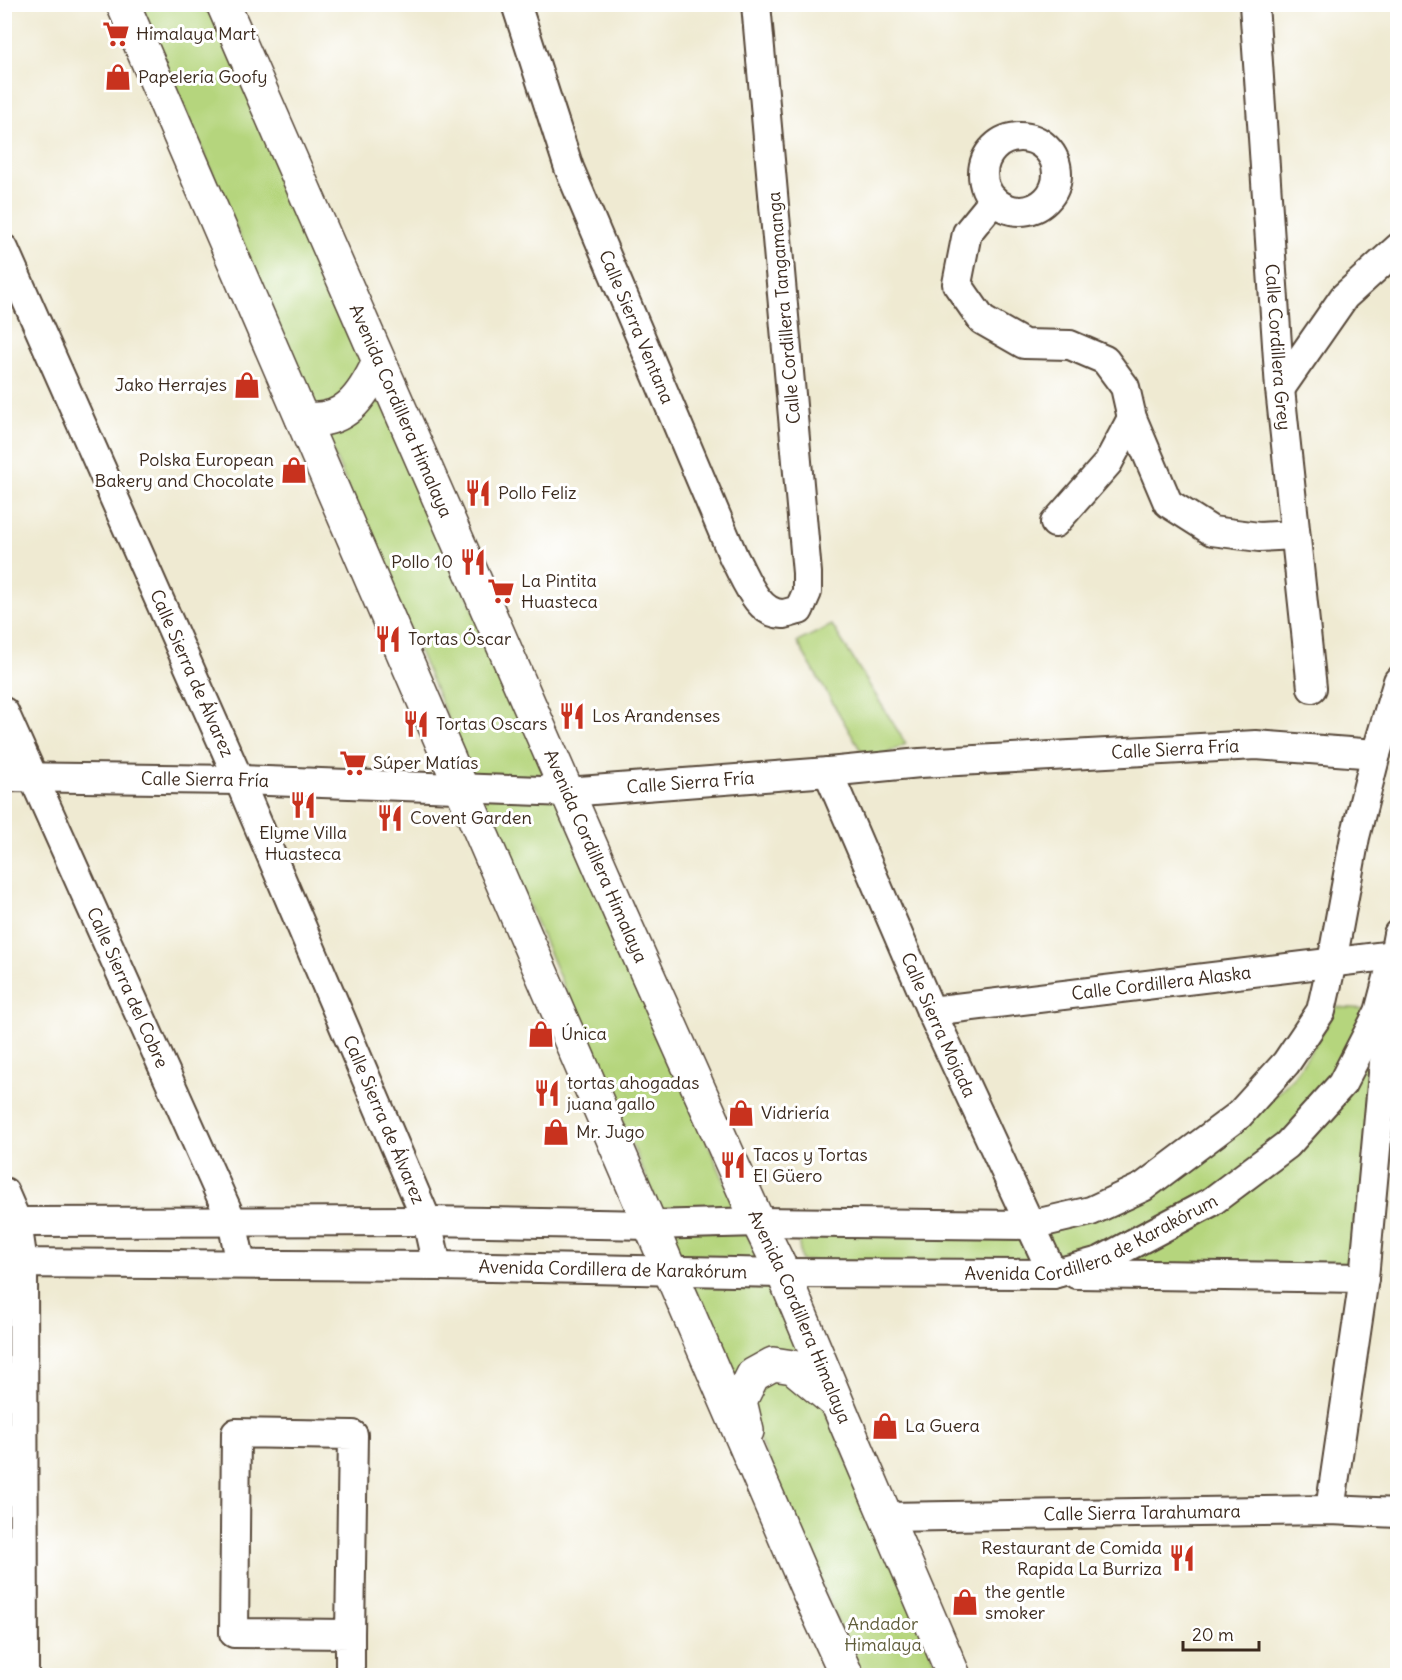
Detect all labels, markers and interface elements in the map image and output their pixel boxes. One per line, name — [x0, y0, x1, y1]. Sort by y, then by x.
supermarket icon: Himalaya Mart — [101, 19, 131, 49]
place label: Himalaya Mart — [136, 22, 256, 45]
shop icon: Papelería Goofy — [103, 62, 133, 92]
place label: Papelería Goofy — [138, 65, 268, 88]
street label: Calle Cordillera Tangamanga — [762, 191, 805, 425]
street label: Calle Sierra Ventana — [594, 247, 679, 407]
street label: Calle Cordillera Grey — [1261, 263, 1296, 432]
street label: Avenida Cordillera Himalaya — [345, 300, 458, 521]
shop icon: Jako Herrajes — [232, 370, 262, 400]
place label: Jako Herrajes — [115, 373, 227, 396]
place label: Polska European Bakery and Chocolate — [94, 448, 274, 492]
shop icon: Polska European Bakery and Chocolate — [279, 455, 309, 485]
restaurant icon: Pollo Feliz — [463, 478, 493, 508]
place label: Pollo Feliz — [498, 481, 577, 504]
restaurant icon: Pollo 10 — [458, 547, 488, 577]
place label: Pollo 10 — [391, 550, 453, 573]
place label: La Pintita Huasteca — [521, 569, 598, 613]
supermarket icon: La Pintita Huasteca — [486, 576, 516, 606]
street label: Calle Sierra de Álvarez — [145, 586, 240, 761]
restaurant icon: Tortas Óscar — [373, 624, 403, 654]
place label: Tortas Óscar — [408, 627, 512, 650]
restaurant icon: Los Arandenses — [557, 701, 587, 731]
place label: Los Arandenses — [592, 704, 720, 727]
restaurant icon: Tortas Oscars — [401, 709, 431, 739]
place label: Tortas Oscars — [436, 712, 547, 735]
street label: Calle Sierra Fría — [1111, 734, 1240, 764]
street label: Avenida Cordillera Himalaya — [539, 746, 653, 966]
supermarket icon: Súper Matías — [338, 748, 368, 778]
place label: Súper Matías — [373, 751, 478, 774]
street label: Calle Sierra Fría — [626, 766, 755, 798]
street label: Calle Sierra Fría — [141, 767, 269, 792]
restaurant icon: Elyme Villa Huasteca — [288, 790, 318, 820]
restaurant icon: Covent Garden — [375, 803, 405, 833]
place label: Covent Garden — [410, 806, 532, 829]
place label: Elyme Villa Huasteca — [259, 821, 347, 865]
street label: Calle Sierra del Cobre — [82, 903, 174, 1071]
street label: Calle Sierra Mojada — [896, 949, 981, 1101]
street label: Calle Cordillera Alaska — [1070, 960, 1252, 1005]
shop icon: Única — [526, 1019, 556, 1049]
place label: Única — [561, 1022, 607, 1045]
street label: Calle Sierra de Álvarez — [338, 1032, 431, 1208]
place label: tortas ahogadas juana gallo — [566, 1071, 699, 1115]
restaurant icon: tortas ahogadas juana gallo — [532, 1078, 562, 1108]
shop icon: Vidriería — [726, 1098, 756, 1128]
place label: Vidriería — [761, 1101, 830, 1124]
shop icon: Mr. Jugo — [541, 1117, 571, 1147]
place label: Mr. Jugo — [576, 1120, 645, 1143]
place label: Tacos y Tortas El Güero — [753, 1143, 868, 1187]
restaurant icon: Tacos y Tortas El Güero — [718, 1150, 748, 1180]
street label: Avenida Cordillera de Karakórum — [965, 1189, 1221, 1285]
street label: Avenida Cordillera Himalaya — [743, 1207, 857, 1427]
street label: Avenida Cordillera de Karakórum — [478, 1255, 748, 1283]
shop icon: La Guera — [870, 1411, 900, 1441]
place label: La Guera — [905, 1414, 980, 1437]
street label: Calle Sierra Tarahumara — [1043, 1499, 1241, 1526]
place label: Restaurant de Comida Rapida La Burriza — [981, 1536, 1162, 1580]
restaurant icon: Restaurant de Comida Rapida La Burriza — [1167, 1543, 1197, 1573]
place label: the gentle smoker — [985, 1580, 1065, 1624]
shop icon: the gentle smoker — [950, 1587, 980, 1617]
park label: Andador Himalaya — [844, 1612, 922, 1656]
scale bar — [1183, 1614, 1260, 1652]
text: 20 m — [1192, 1623, 1234, 1646]

